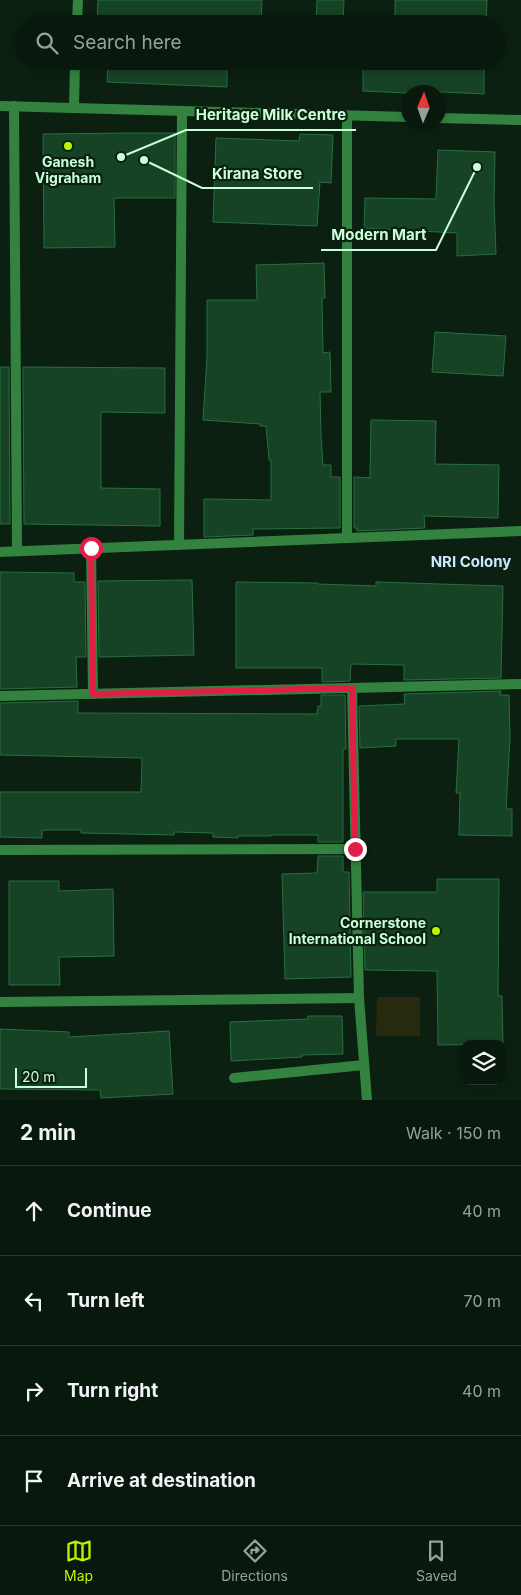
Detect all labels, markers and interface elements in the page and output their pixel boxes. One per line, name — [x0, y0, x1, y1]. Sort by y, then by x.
search box — [15, 15, 506, 70]
icon: search — [33, 29, 61, 57]
text: Search here — [73, 31, 182, 54]
north arrow — [401, 85, 446, 130]
callout: Heritage Milk Centre — [186, 100, 356, 130]
text: Heritage Milk Centre — [196, 105, 346, 124]
marker: Ganesh Vigraham — [62, 140, 74, 152]
place label: Ganesh Vigraham — [35, 153, 101, 186]
callout: Kirana Store — [202, 158, 313, 188]
text: Kirana Store — [212, 164, 302, 183]
callout: Modern Mart — [321, 220, 436, 250]
text: Modern Mart — [331, 225, 427, 244]
route start — [80, 537, 103, 560]
district label: NRI Colony — [431, 552, 511, 571]
route end — [344, 838, 367, 861]
place label: Cornerstone International School — [289, 914, 426, 947]
marker: Cornerstone International School — [430, 925, 442, 937]
map controls — [461, 1040, 506, 1085]
button: layers — [461, 1040, 506, 1085]
scale bar — [15, 1065, 88, 1088]
text: 20 m — [22, 1068, 56, 1085]
text: 2 min — [20, 1120, 76, 1145]
text: Walk · 150 m — [406, 1123, 501, 1143]
icon: ahead — [20, 1197, 48, 1225]
text: Continue — [67, 1199, 152, 1222]
text: 40 m — [462, 1201, 501, 1221]
icon: left — [20, 1287, 48, 1315]
text: Turn left — [67, 1289, 145, 1312]
text: 70 m — [464, 1291, 501, 1311]
icon: right — [20, 1377, 48, 1405]
text: Turn right — [67, 1379, 158, 1402]
text: 40 m — [462, 1381, 501, 1401]
icon: arrive — [20, 1467, 48, 1495]
text: Arrive at destination — [67, 1469, 256, 1492]
tab: Map — [64, 1537, 93, 1584]
tab: Directions — [221, 1537, 288, 1584]
tab: Saved — [416, 1537, 457, 1584]

